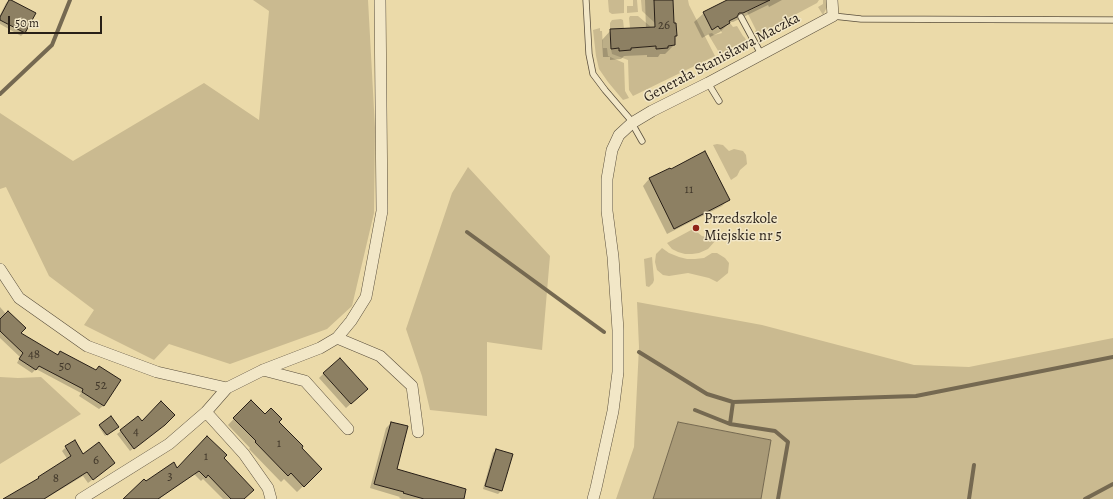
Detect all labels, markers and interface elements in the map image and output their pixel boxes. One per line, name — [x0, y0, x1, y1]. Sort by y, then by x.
scale bar — [10, 8, 104, 34]
street label: Generała Stanisława Maczka — [641, 9, 803, 107]
text: 50 m — [15, 15, 39, 31]
house number: 26 — [658, 18, 670, 34]
house number: 11 — [685, 182, 693, 198]
place label: Przedszkole Miejskie nr 5 — [704, 210, 782, 245]
marker: Przedszkole Miejskie nr 5 — [691, 223, 701, 233]
house number: 48 — [28, 347, 40, 363]
house number: 50 — [59, 359, 71, 375]
house number: 52 — [95, 378, 107, 394]
house number: 4 — [133, 424, 139, 440]
house number: 1 — [277, 436, 281, 452]
house number: 1 — [204, 449, 208, 465]
house number: 6 — [93, 453, 99, 469]
house number: 3 — [167, 469, 173, 485]
house number: 8 — [53, 471, 59, 487]

